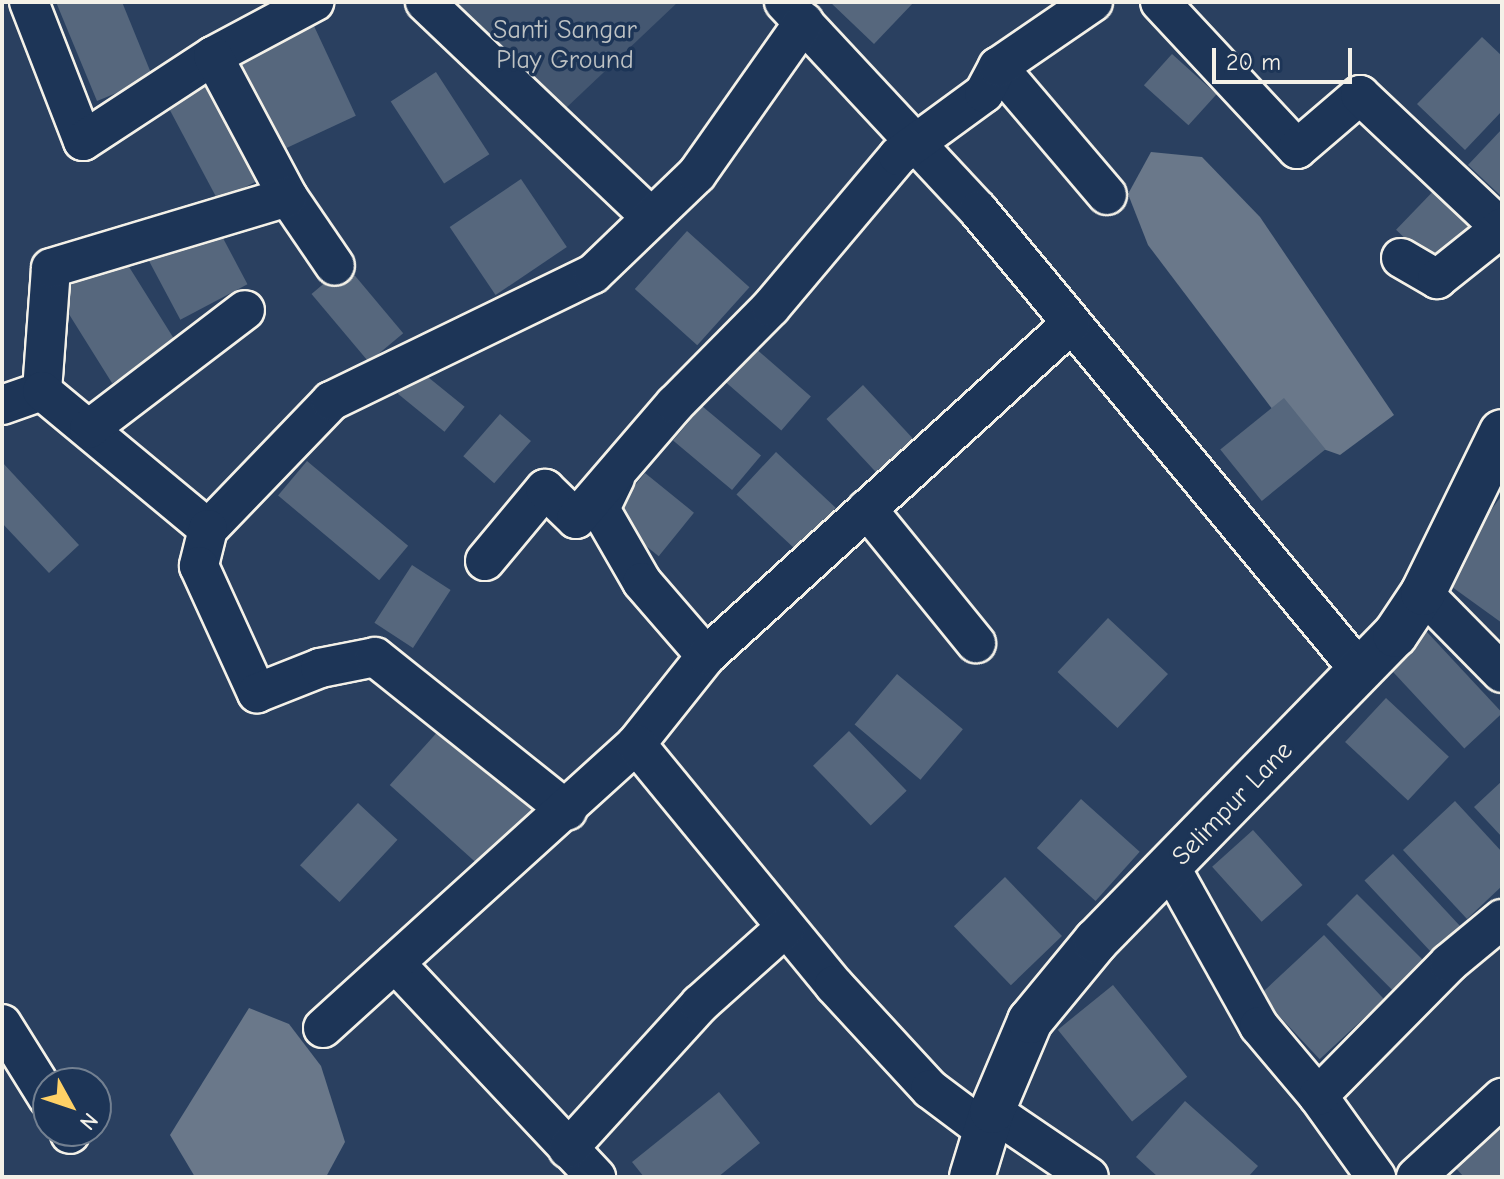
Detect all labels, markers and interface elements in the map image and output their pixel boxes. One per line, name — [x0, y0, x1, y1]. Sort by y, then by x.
park label: Santi Sangar Play Ground — [493, 15, 637, 76]
scale bar — [1216, 32, 1356, 82]
text: 20 m — [1226, 48, 1281, 76]
street label: Selimpur Lane — [1166, 736, 1300, 872]
north arrow — [32, 1067, 112, 1147]
text: N — [74, 1107, 103, 1135]

